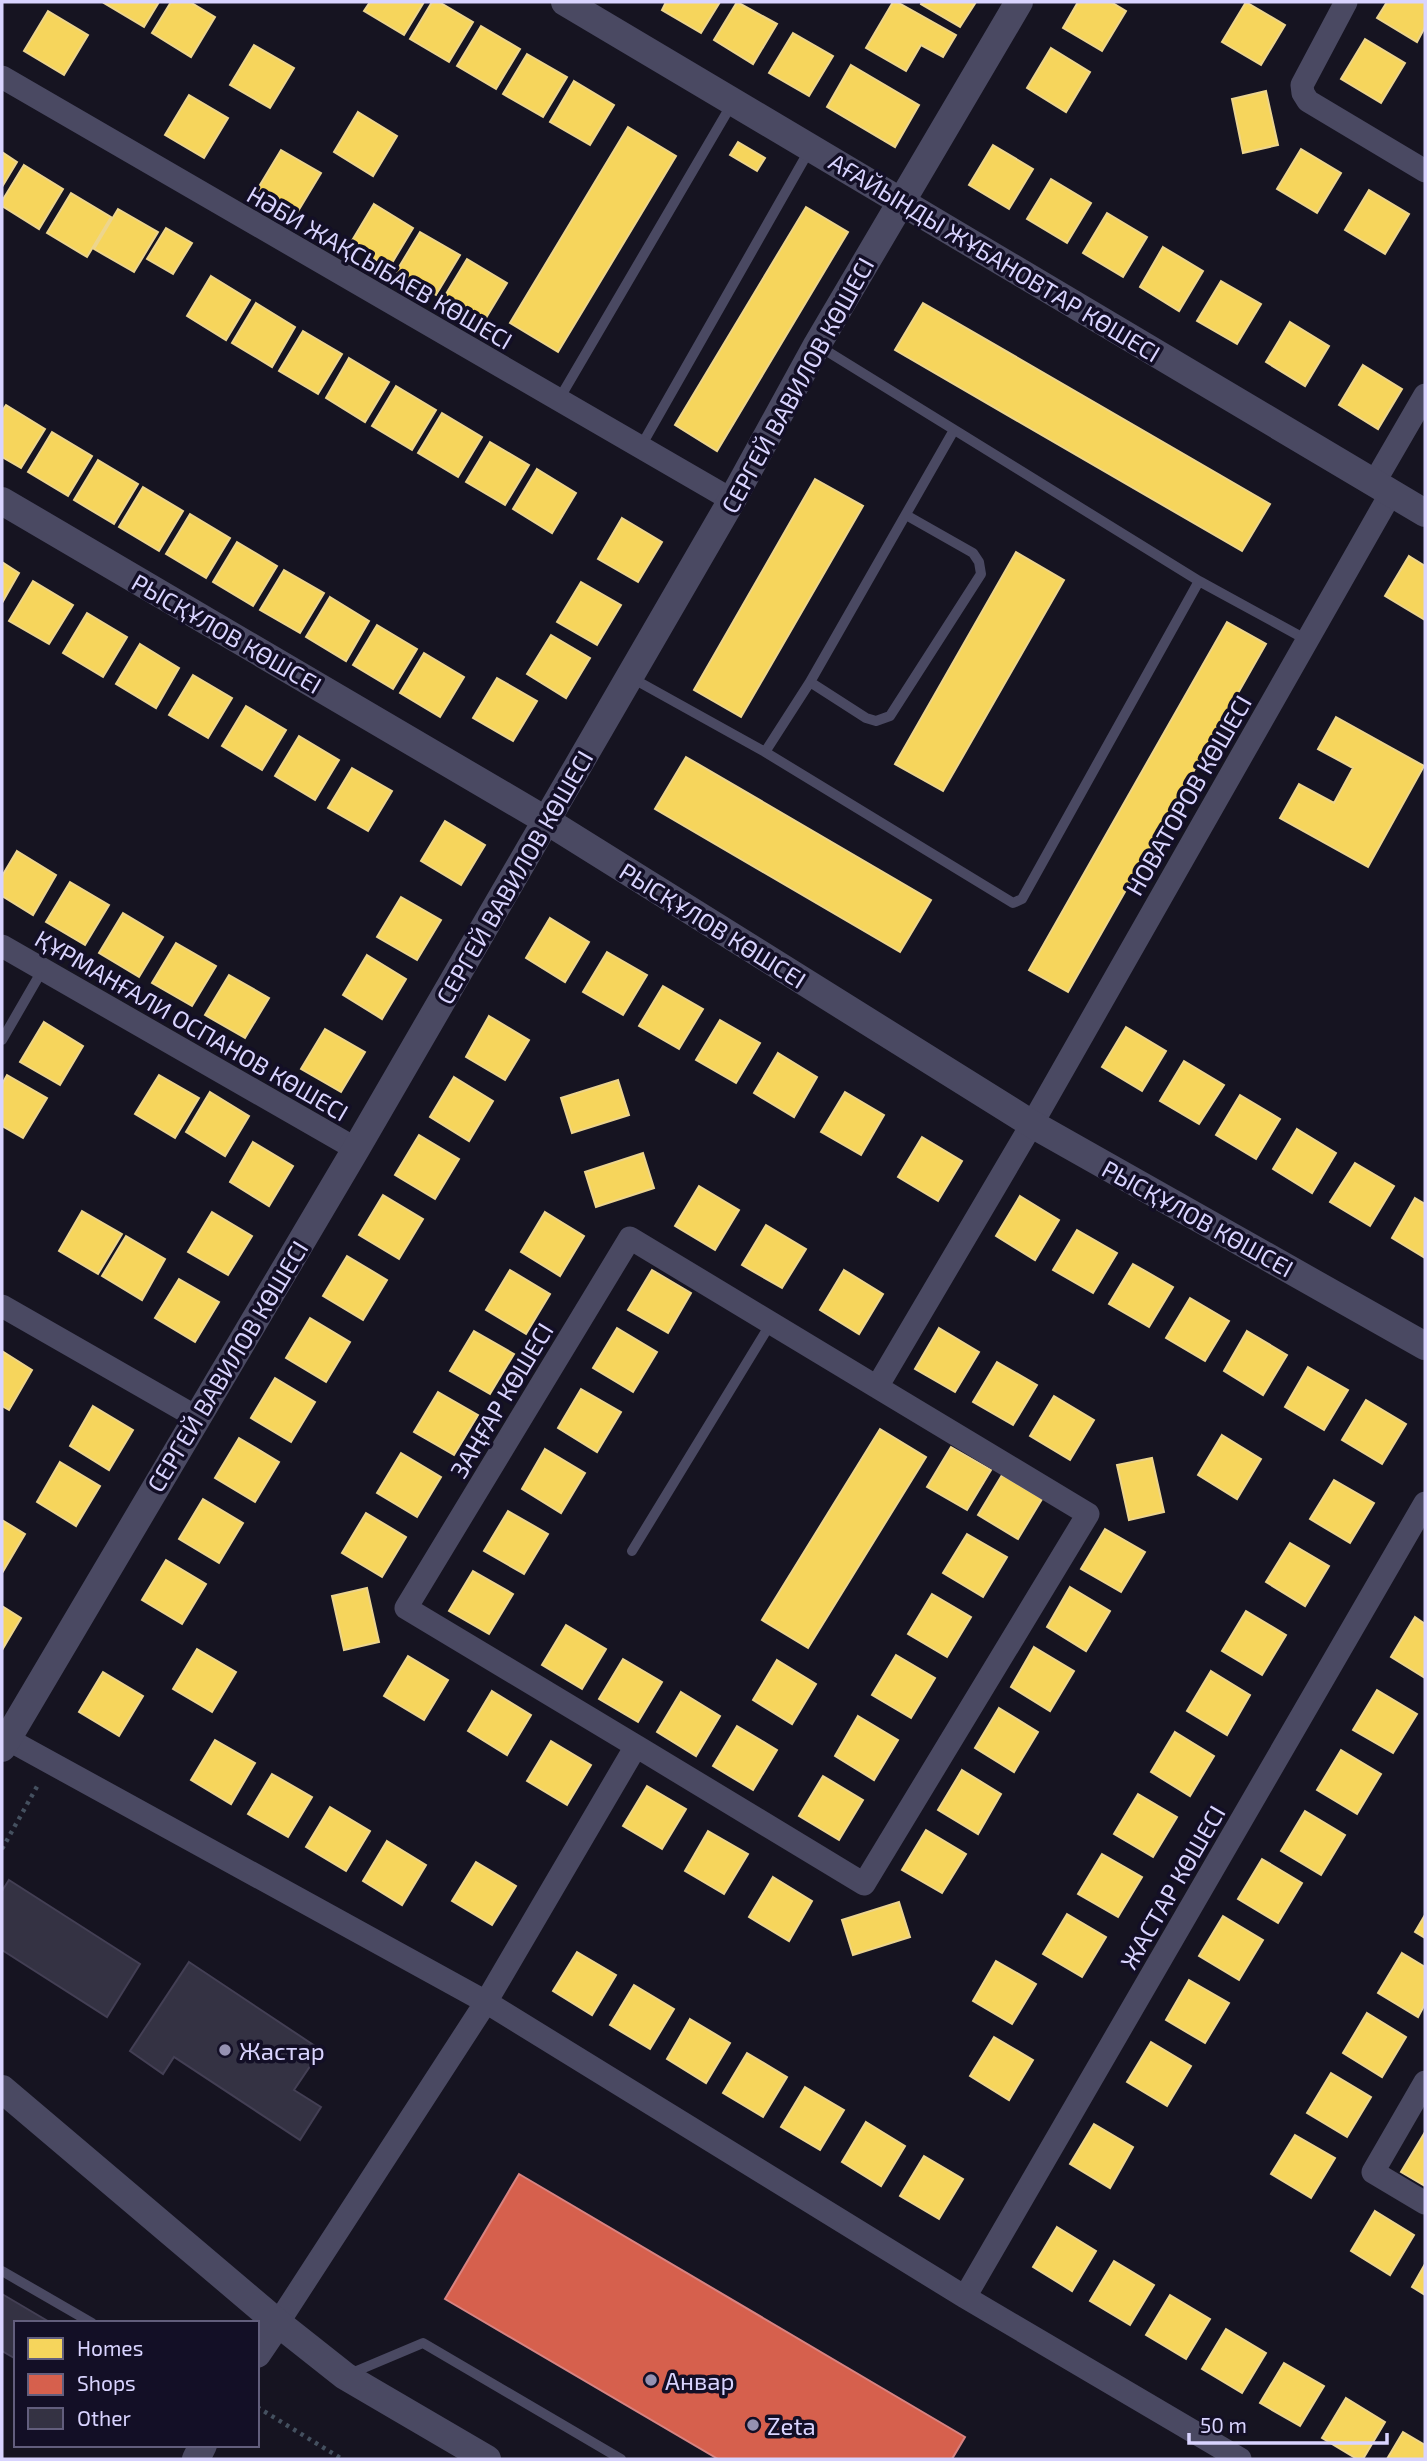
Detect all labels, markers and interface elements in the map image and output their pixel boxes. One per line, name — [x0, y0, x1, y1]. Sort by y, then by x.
street label: АҒАЙЫНДЫ ЖҰБАНОВТАР КӨШЕСІ — [824, 146, 1166, 368]
street label: НӘБИ ЖАҚСЫБАЕВ КӨШЕСІ — [242, 179, 518, 355]
street label: СЕРГЕЙ ВАВИЛОВ КӨШЕСІ — [715, 252, 879, 518]
street label: РЫСҚҰЛОВ КӨШСЕІ — [127, 567, 327, 699]
street label: НОВАТОРОВ КӨШЕСІ — [1119, 690, 1257, 900]
street label: СЕРГЕЙ ВАВИЛОВ КӨШЕСІ — [429, 745, 599, 1009]
street label: РЫСҚҰЛОВ КӨШСЕІ — [614, 856, 812, 994]
street label: ҚҰРМАНҒАЛИ ОСПАНОВ КӨШЕСІ — [30, 923, 354, 1127]
street label: РЫСҚҰЛОВ КӨШСЕІ — [1097, 1153, 1299, 1283]
street label: СЕРГЕЙ ВАВИЛОВ КӨШЕСІ — [140, 1235, 314, 1497]
street label: ЗАҢҒАР КӨШЕСІ — [443, 1317, 559, 1483]
street label: ЖАСТАР КӨШЕСІ — [1113, 1800, 1231, 1974]
place label: Жастар — [239, 2036, 325, 2065]
marker: Жастар — [217, 2042, 233, 2058]
legend — [14, 2321, 259, 2447]
text: Homes — [77, 2335, 143, 2360]
place label: Анвар — [665, 2366, 734, 2395]
text: Shops — [77, 2370, 136, 2395]
marker: Анвар — [643, 2372, 659, 2388]
scale bar — [1189, 2402, 1387, 2446]
text: Other — [77, 2405, 132, 2430]
place label: Zeta — [767, 2411, 816, 2440]
text: 50 m — [1200, 2412, 1247, 2437]
marker: Zeta — [745, 2417, 761, 2433]

